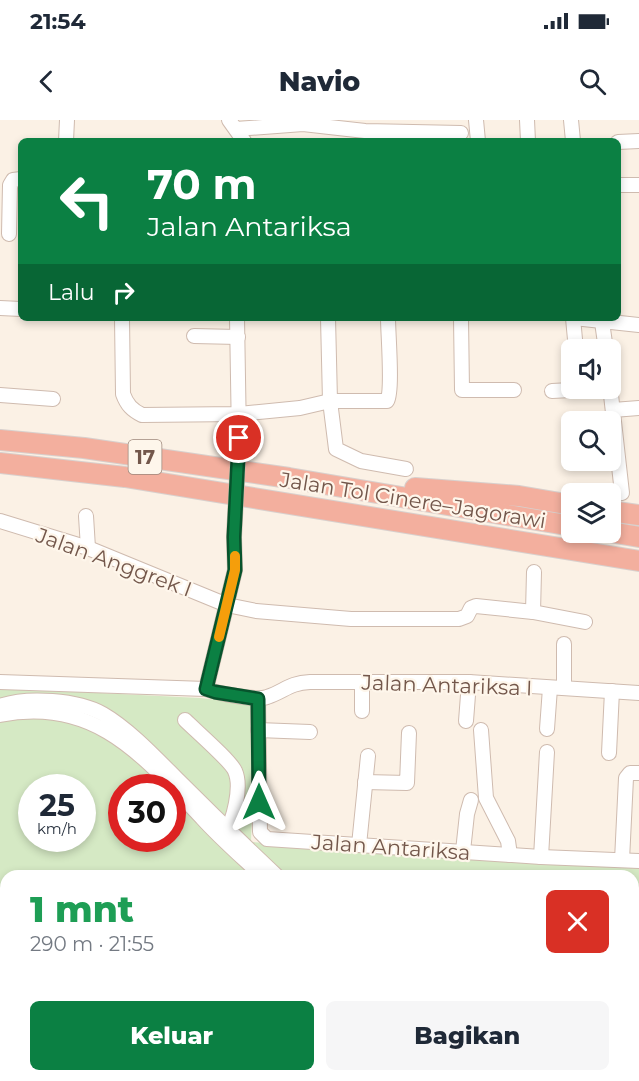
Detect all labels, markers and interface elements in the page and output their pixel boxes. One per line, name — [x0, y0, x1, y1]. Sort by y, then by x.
text: 21:54 — [30, 8, 86, 35]
icon: back — [30, 65, 63, 98]
text: Navio — [279, 65, 360, 98]
icon: search — [576, 65, 609, 98]
text: 70 m — [147, 158, 257, 210]
icon: left — [48, 162, 126, 240]
text: Jalan Antariksa — [147, 210, 352, 243]
icon: right — [107, 276, 140, 309]
text: Lalu — [48, 279, 95, 306]
map controls — [561, 339, 621, 543]
button: sound — [561, 339, 621, 399]
button: search — [561, 411, 621, 471]
pin — [213, 412, 264, 463]
icon: arrive — [222, 421, 255, 454]
road number: 17 — [128, 440, 162, 474]
street label: Jalan Tol Cinere–Jagorawi — [277, 466, 548, 533]
button: layers — [561, 483, 621, 543]
street label: Jalan Anggrek I — [32, 522, 195, 602]
street label: Jalan Antariksa I — [360, 669, 533, 700]
position arrow — [227, 770, 291, 834]
speed limit sign: 30 — [108, 774, 186, 852]
text: 25 — [39, 787, 75, 824]
text: km/h — [37, 819, 77, 838]
street label: Jalan Antariksa — [310, 829, 471, 865]
text: 1 mnt — [30, 887, 134, 931]
button: close — [546, 890, 609, 953]
text: 290 m · 21:55 — [30, 932, 154, 956]
button: Keluar — [30, 1001, 314, 1070]
button: Bagikan — [326, 1001, 609, 1070]

